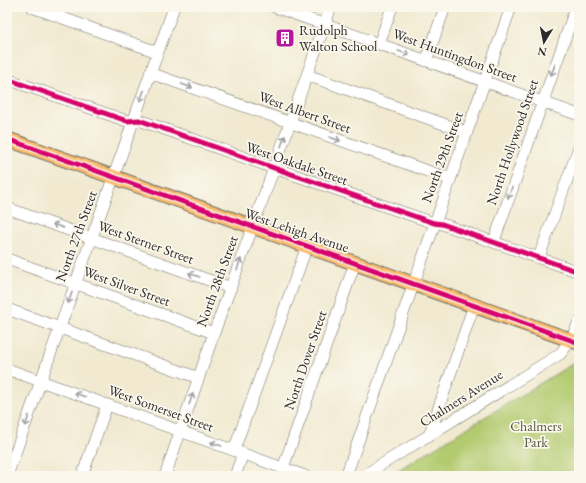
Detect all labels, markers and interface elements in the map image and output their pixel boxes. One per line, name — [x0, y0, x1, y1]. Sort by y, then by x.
place label: Rudolph Walton School — [299, 21, 378, 55]
north arrow — [524, 22, 564, 62]
street label: West Huntingdon Street — [390, 24, 520, 86]
building icon: Rudolph Walton School — [274, 27, 296, 49]
text: N — [537, 44, 548, 60]
one-way arrow — [398, 49, 410, 57]
one-way arrow — [549, 64, 557, 76]
street label: North Hollywood Street — [482, 76, 542, 207]
one-way arrow — [180, 82, 192, 90]
street label: West Albert Street — [256, 87, 354, 137]
one-way arrow — [137, 90, 145, 102]
street label: North 29th Street — [417, 108, 467, 205]
one-way arrow — [280, 136, 288, 148]
one-way arrow — [329, 136, 342, 143]
street label: West Oakdale Street — [244, 137, 351, 189]
one-way arrow — [506, 186, 514, 198]
street label: North 27th Street — [51, 187, 101, 284]
street label: West Lehigh Avenue — [242, 204, 352, 256]
street label: West Sterner Street — [96, 216, 197, 268]
one-way arrow — [53, 222, 65, 230]
street label: North 28th Street — [192, 232, 242, 329]
one-way arrow — [236, 258, 244, 270]
street label: West Silver Street — [81, 262, 174, 310]
one-way arrow — [188, 270, 200, 278]
one-way arrow — [66, 292, 73, 305]
street label: North Dover Street — [280, 307, 331, 412]
street label: Chalmers Avenue — [416, 365, 506, 431]
street label: West Somerset Street — [106, 381, 217, 436]
one-way arrow — [75, 391, 87, 399]
one-way arrow — [188, 394, 196, 406]
one-way arrow — [22, 414, 30, 426]
park label: Chalmers Park — [510, 417, 562, 451]
one-way arrow — [210, 439, 222, 447]

